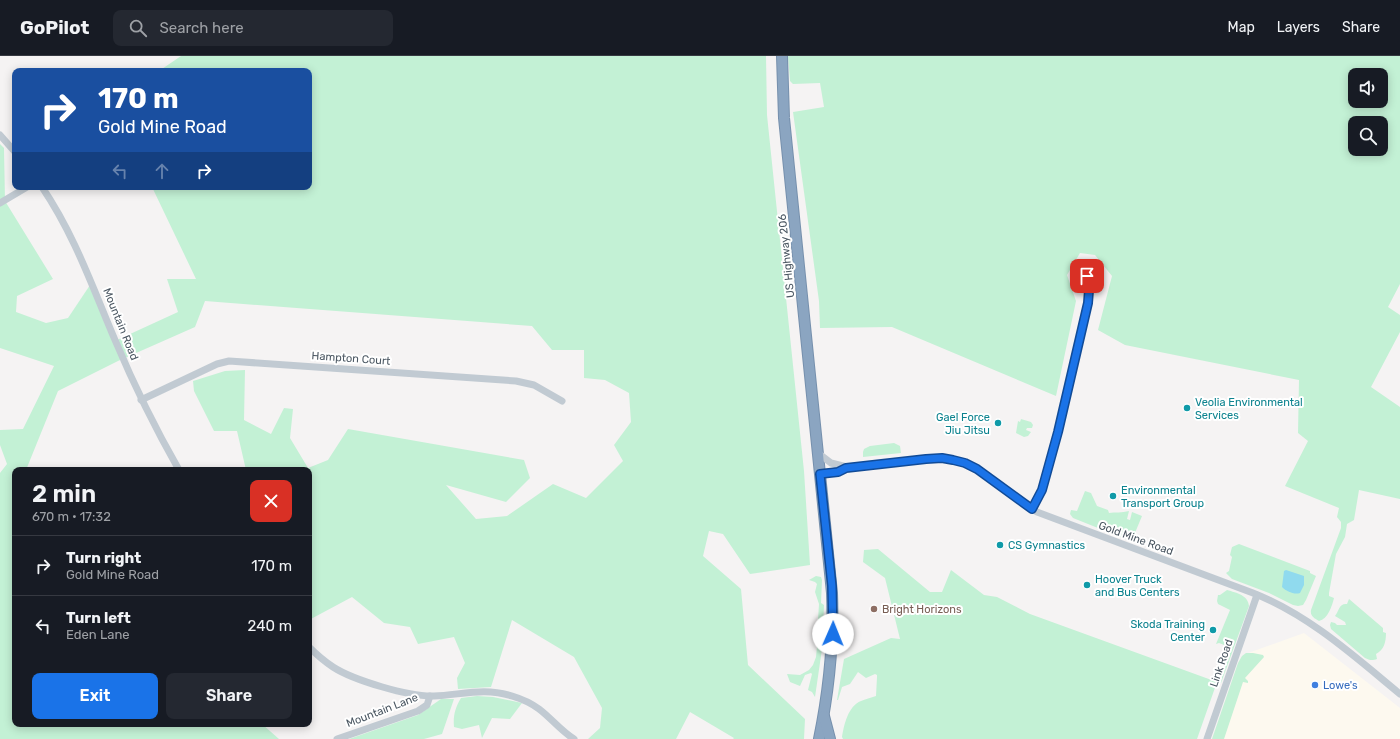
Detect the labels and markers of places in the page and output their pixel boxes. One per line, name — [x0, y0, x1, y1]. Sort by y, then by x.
pin — [1070, 259, 1104, 293]
place label: Veolia Environmental Services — [1195, 396, 1303, 422]
marker: Veolia Environmental Services — [1182, 403, 1192, 413]
place label: Gael Force Jiu Jitsu — [936, 411, 990, 437]
marker: Gael Force Jiu Jitsu — [993, 418, 1003, 428]
place label: Environmental Transport Group — [1121, 484, 1204, 510]
marker: Environmental Transport Group — [1108, 491, 1118, 501]
place label: CS Gymnastics — [1008, 539, 1086, 552]
marker: CS Gymnastics — [995, 540, 1005, 550]
place label: Hoover Truck and Bus Centers — [1095, 573, 1180, 599]
marker: Hoover Truck and Bus Centers — [1082, 580, 1092, 590]
place label: Bright Horizons — [882, 603, 962, 616]
marker: Bright Horizons — [869, 604, 879, 614]
place label: Skoda Training Center — [1131, 618, 1206, 644]
marker: Skoda Training Center — [1208, 625, 1218, 635]
place label: Lowe's — [1323, 679, 1358, 692]
marker: Lowe's — [1310, 680, 1320, 690]

